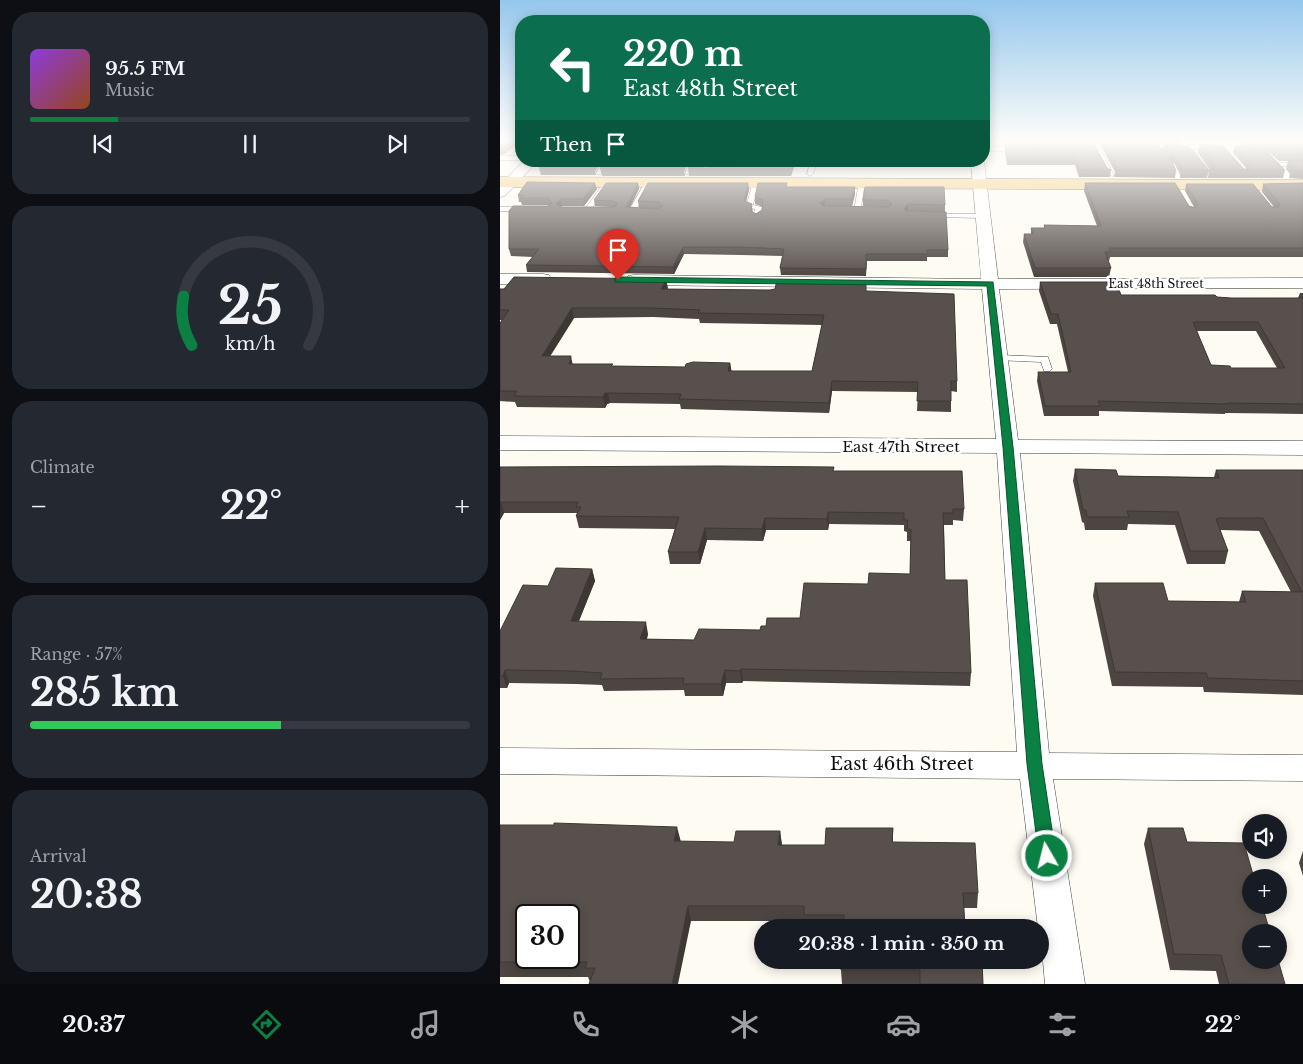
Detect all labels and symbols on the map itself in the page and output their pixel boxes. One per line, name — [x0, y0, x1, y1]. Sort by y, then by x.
pin — [597, 229, 639, 280]
street label: East 48th Street — [1108, 276, 1204, 291]
street label: East 47th Street — [842, 437, 960, 456]
street label: East 46th Street — [830, 753, 974, 775]
position arrow — [1020, 829, 1072, 881]
speed limit sign: 30 — [515, 904, 580, 969]

